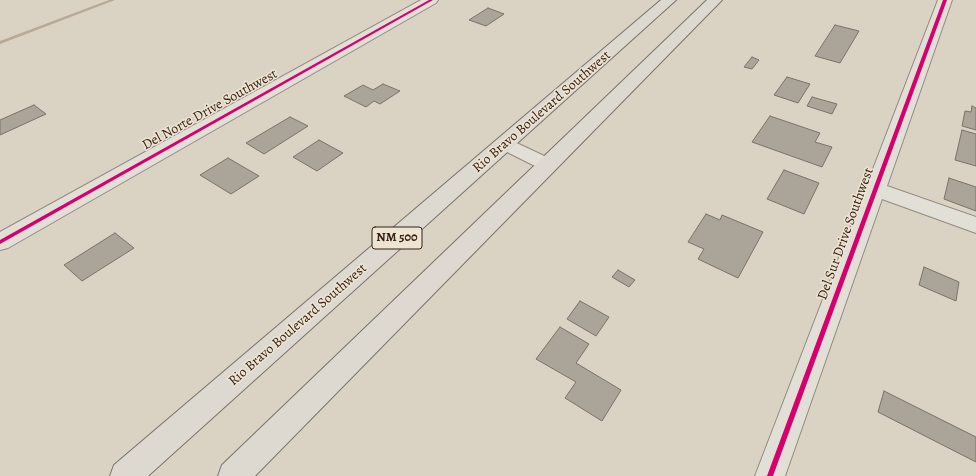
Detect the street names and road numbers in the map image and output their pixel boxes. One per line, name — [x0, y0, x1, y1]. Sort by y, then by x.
street label: Rio Bravo Boulevard Southwest — [469, 47, 615, 177]
street label: Del Norte Drive Southwest — [139, 66, 281, 154]
street label: Del Sur Drive Southwest — [814, 166, 878, 302]
road number: NM 500 — [372, 227, 422, 249]
street label: Rio Bravo Boulevard Southwest — [225, 260, 371, 390]

